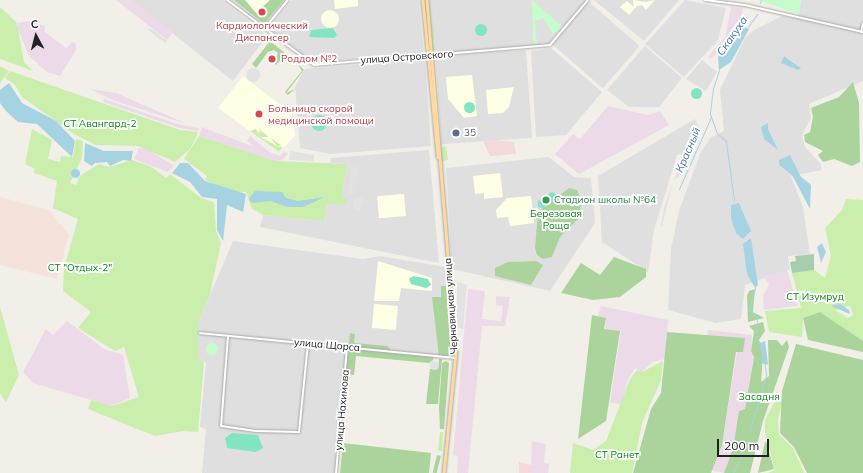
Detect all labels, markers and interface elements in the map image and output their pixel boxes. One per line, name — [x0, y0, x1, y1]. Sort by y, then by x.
marker: Кардиологический Диспансер — [256, 6, 268, 18]
water label: Скакуха — [714, 14, 750, 58]
north arrow — [16, 16, 56, 56]
text: С — [30, 17, 39, 31]
place label: Кардиологический Диспансер — [216, 19, 308, 42]
street label: улица Островского — [360, 48, 454, 66]
marker: Роддом №2 — [266, 53, 278, 65]
place label: Роддом №2 — [281, 53, 337, 65]
place label: Больница скорой медицинской помощи — [268, 102, 374, 126]
marker: Больница скорой медицинской помощи — [253, 108, 265, 120]
park label: СТ Авангард-2 — [63, 118, 137, 130]
water label: Красный — [673, 126, 703, 174]
place label: 35 — [464, 127, 476, 139]
marker: 35 — [451, 128, 461, 138]
place label: Стадион школы №64 — [554, 194, 656, 206]
marker: Стадион школы №64 — [541, 195, 551, 205]
park label: Березовая Роща — [530, 207, 582, 230]
street label: Черновицкая улица — [442, 257, 460, 355]
park label: СТ "Отдых-2" — [48, 262, 112, 274]
park label: СТ Изумруд — [786, 291, 844, 303]
street label: улица Щорса — [294, 336, 360, 354]
street label: улица Нахимова — [332, 369, 352, 451]
park label: Засадня — [738, 391, 780, 403]
scale bar — [719, 431, 771, 457]
text: 200 m — [724, 438, 759, 453]
park label: СТ Ранет — [595, 449, 639, 461]

